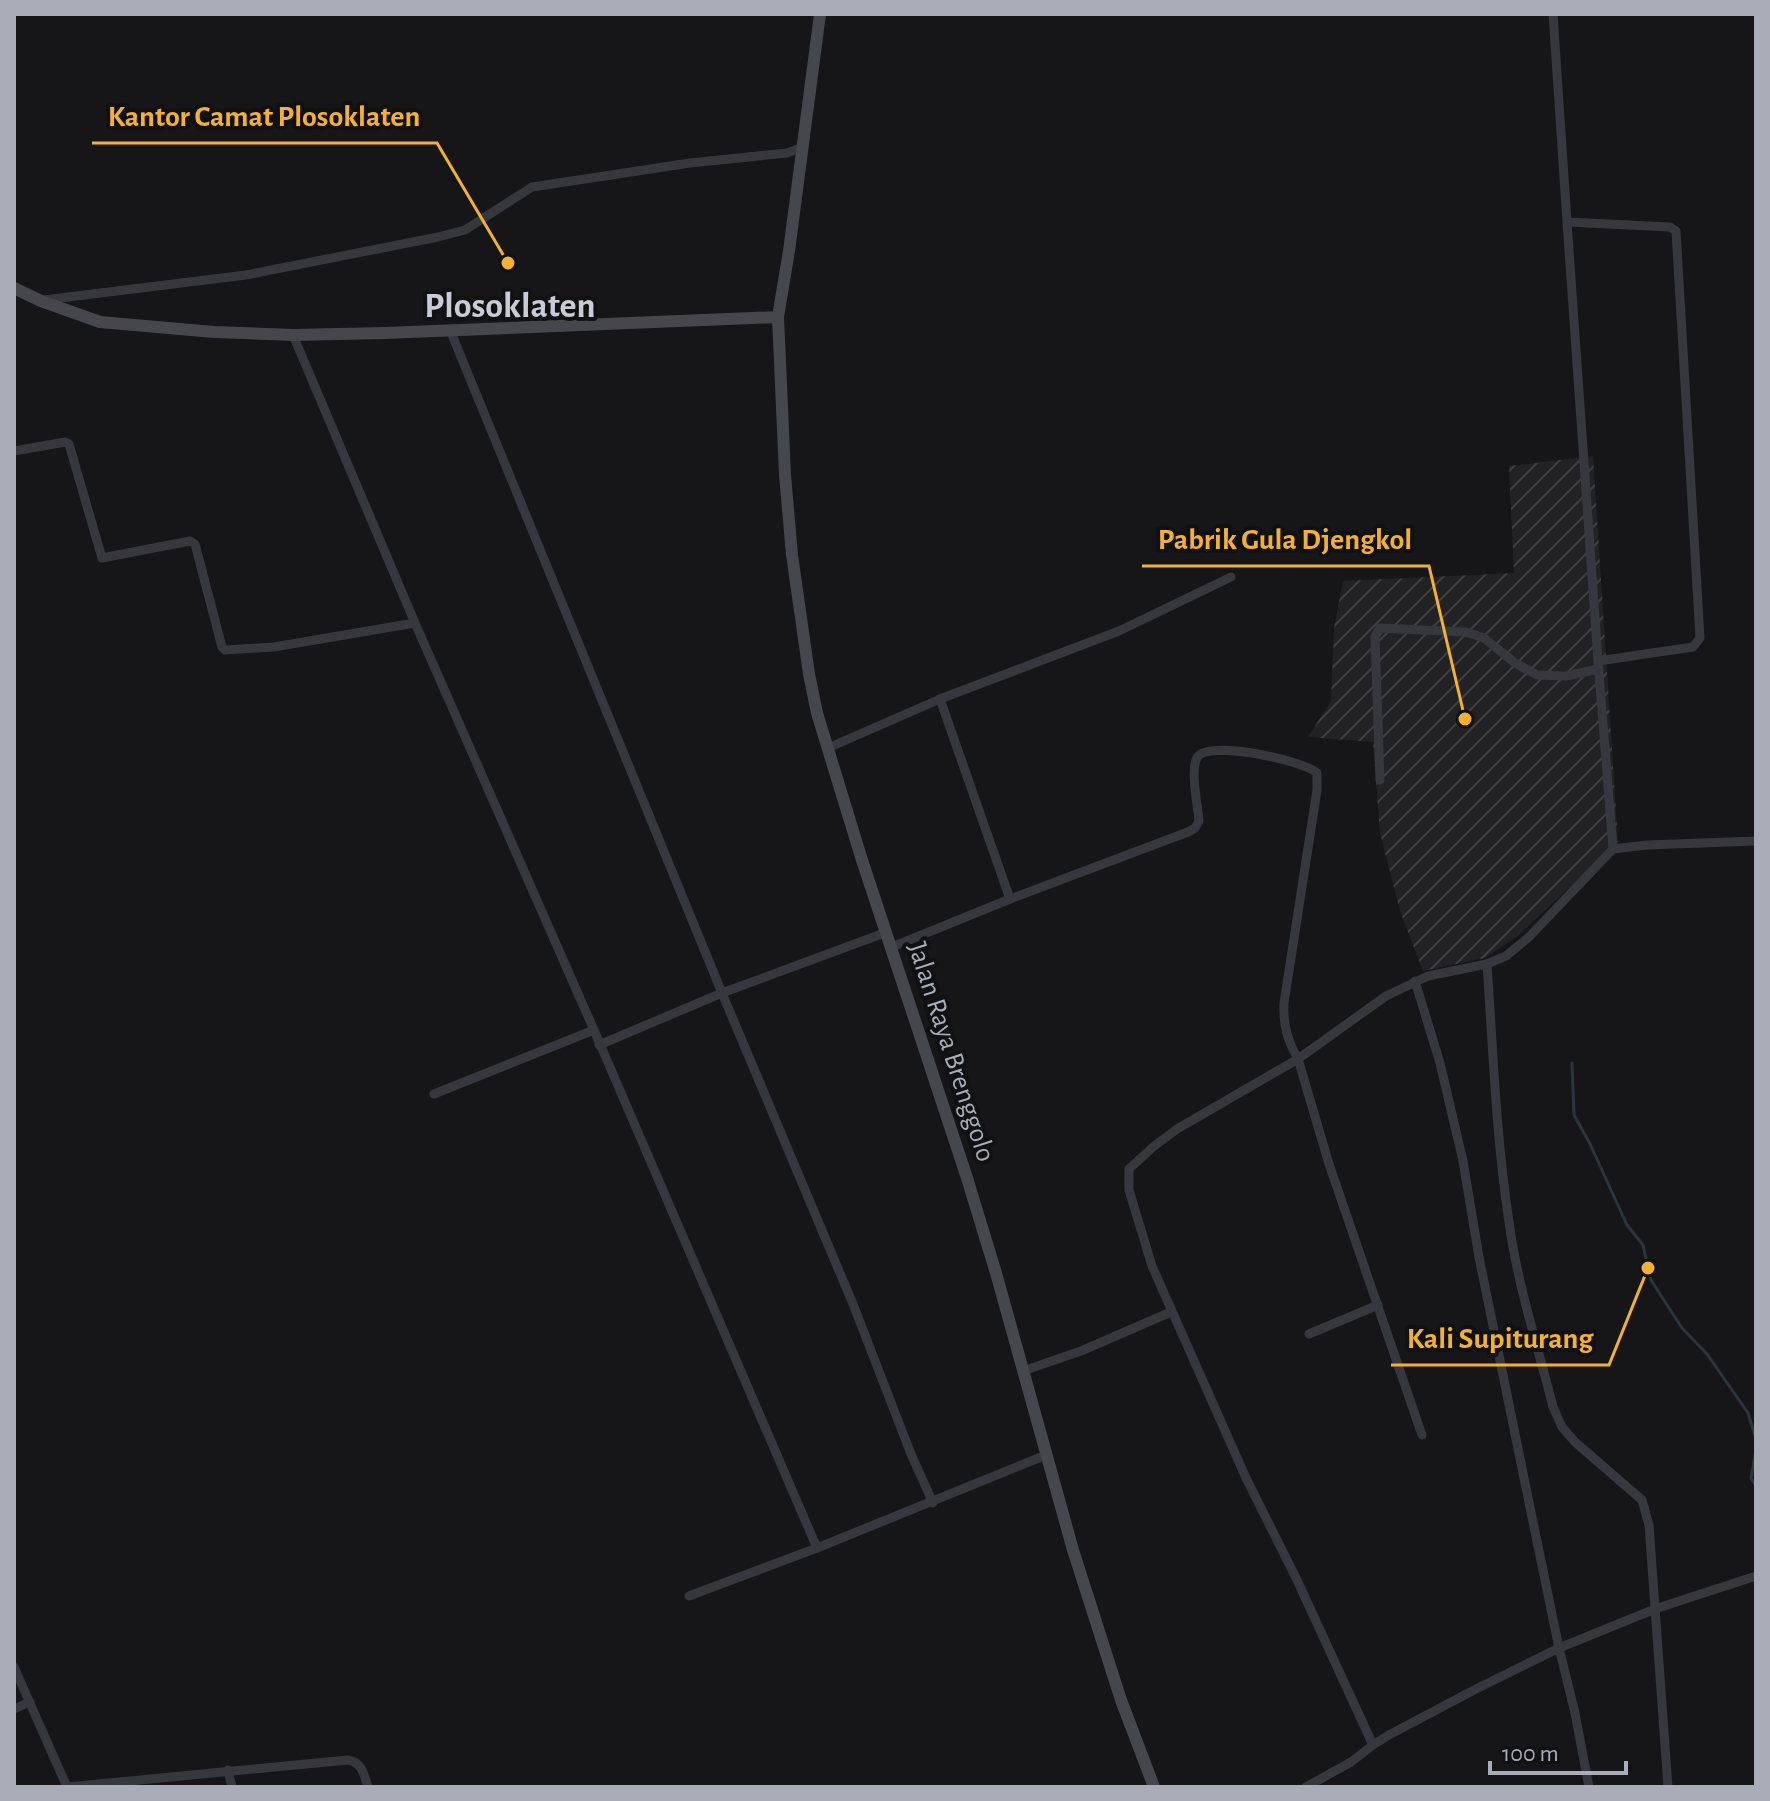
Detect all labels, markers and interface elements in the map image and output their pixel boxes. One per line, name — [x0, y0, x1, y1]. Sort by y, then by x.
callout: Kantor Camat Plosoklaten — [92, 89, 437, 143]
text: Kantor Camat Plosoklaten — [108, 102, 420, 132]
district label: Plosoklaten — [424, 288, 596, 324]
callout: Pabrik Gula Djengkol — [1142, 512, 1429, 566]
text: Pabrik Gula Djengkol — [1158, 525, 1412, 555]
street label: Jalan Raya Brenggolo — [902, 939, 1000, 1165]
callout: Kali Supiturang — [1391, 1311, 1609, 1365]
text: Kali Supiturang — [1407, 1324, 1594, 1354]
scale bar — [1490, 1725, 1626, 1775]
text: 100 m — [1502, 1742, 1559, 1766]

